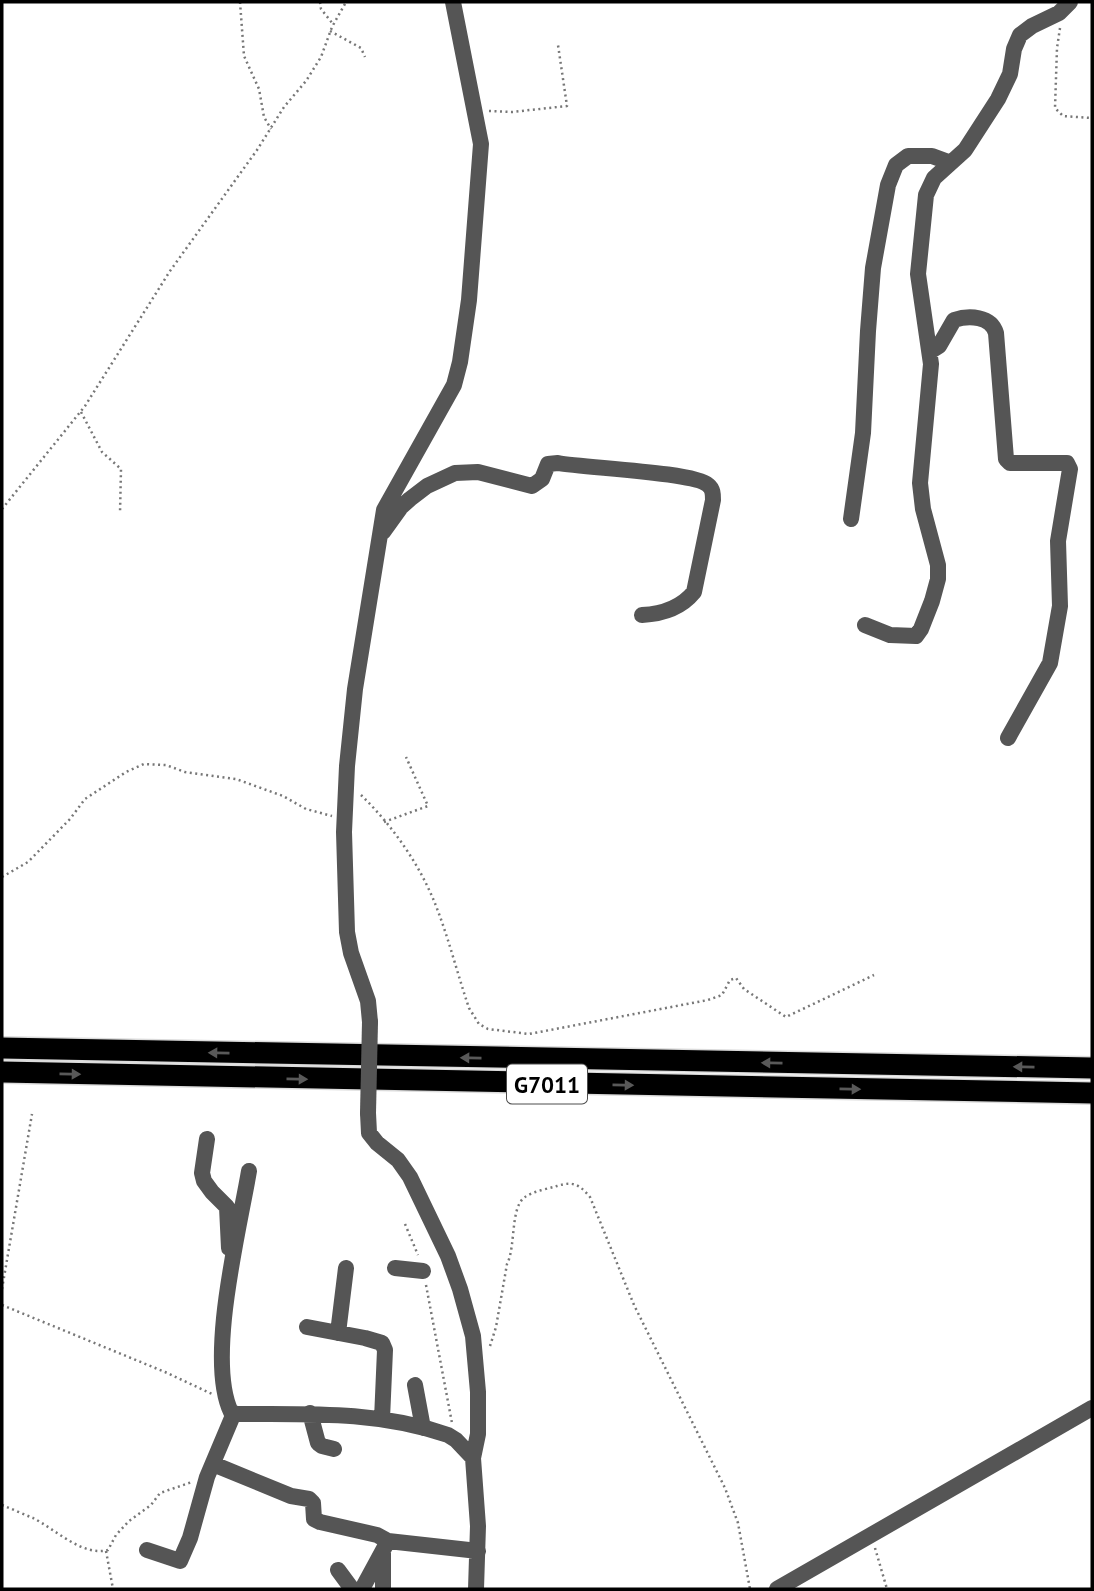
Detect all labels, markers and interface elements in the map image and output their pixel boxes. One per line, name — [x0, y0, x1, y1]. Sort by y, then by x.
one-way arrow — [208, 1047, 230, 1058]
one-way arrow — [460, 1052, 482, 1063]
one-way arrow — [761, 1057, 783, 1069]
one-way arrow — [1013, 1061, 1035, 1073]
road number: G7011 — [507, 1064, 587, 1104]
one-way arrow — [59, 1068, 81, 1080]
one-way arrow — [287, 1073, 309, 1085]
one-way arrow — [612, 1079, 634, 1091]
one-way arrow — [840, 1083, 862, 1095]

